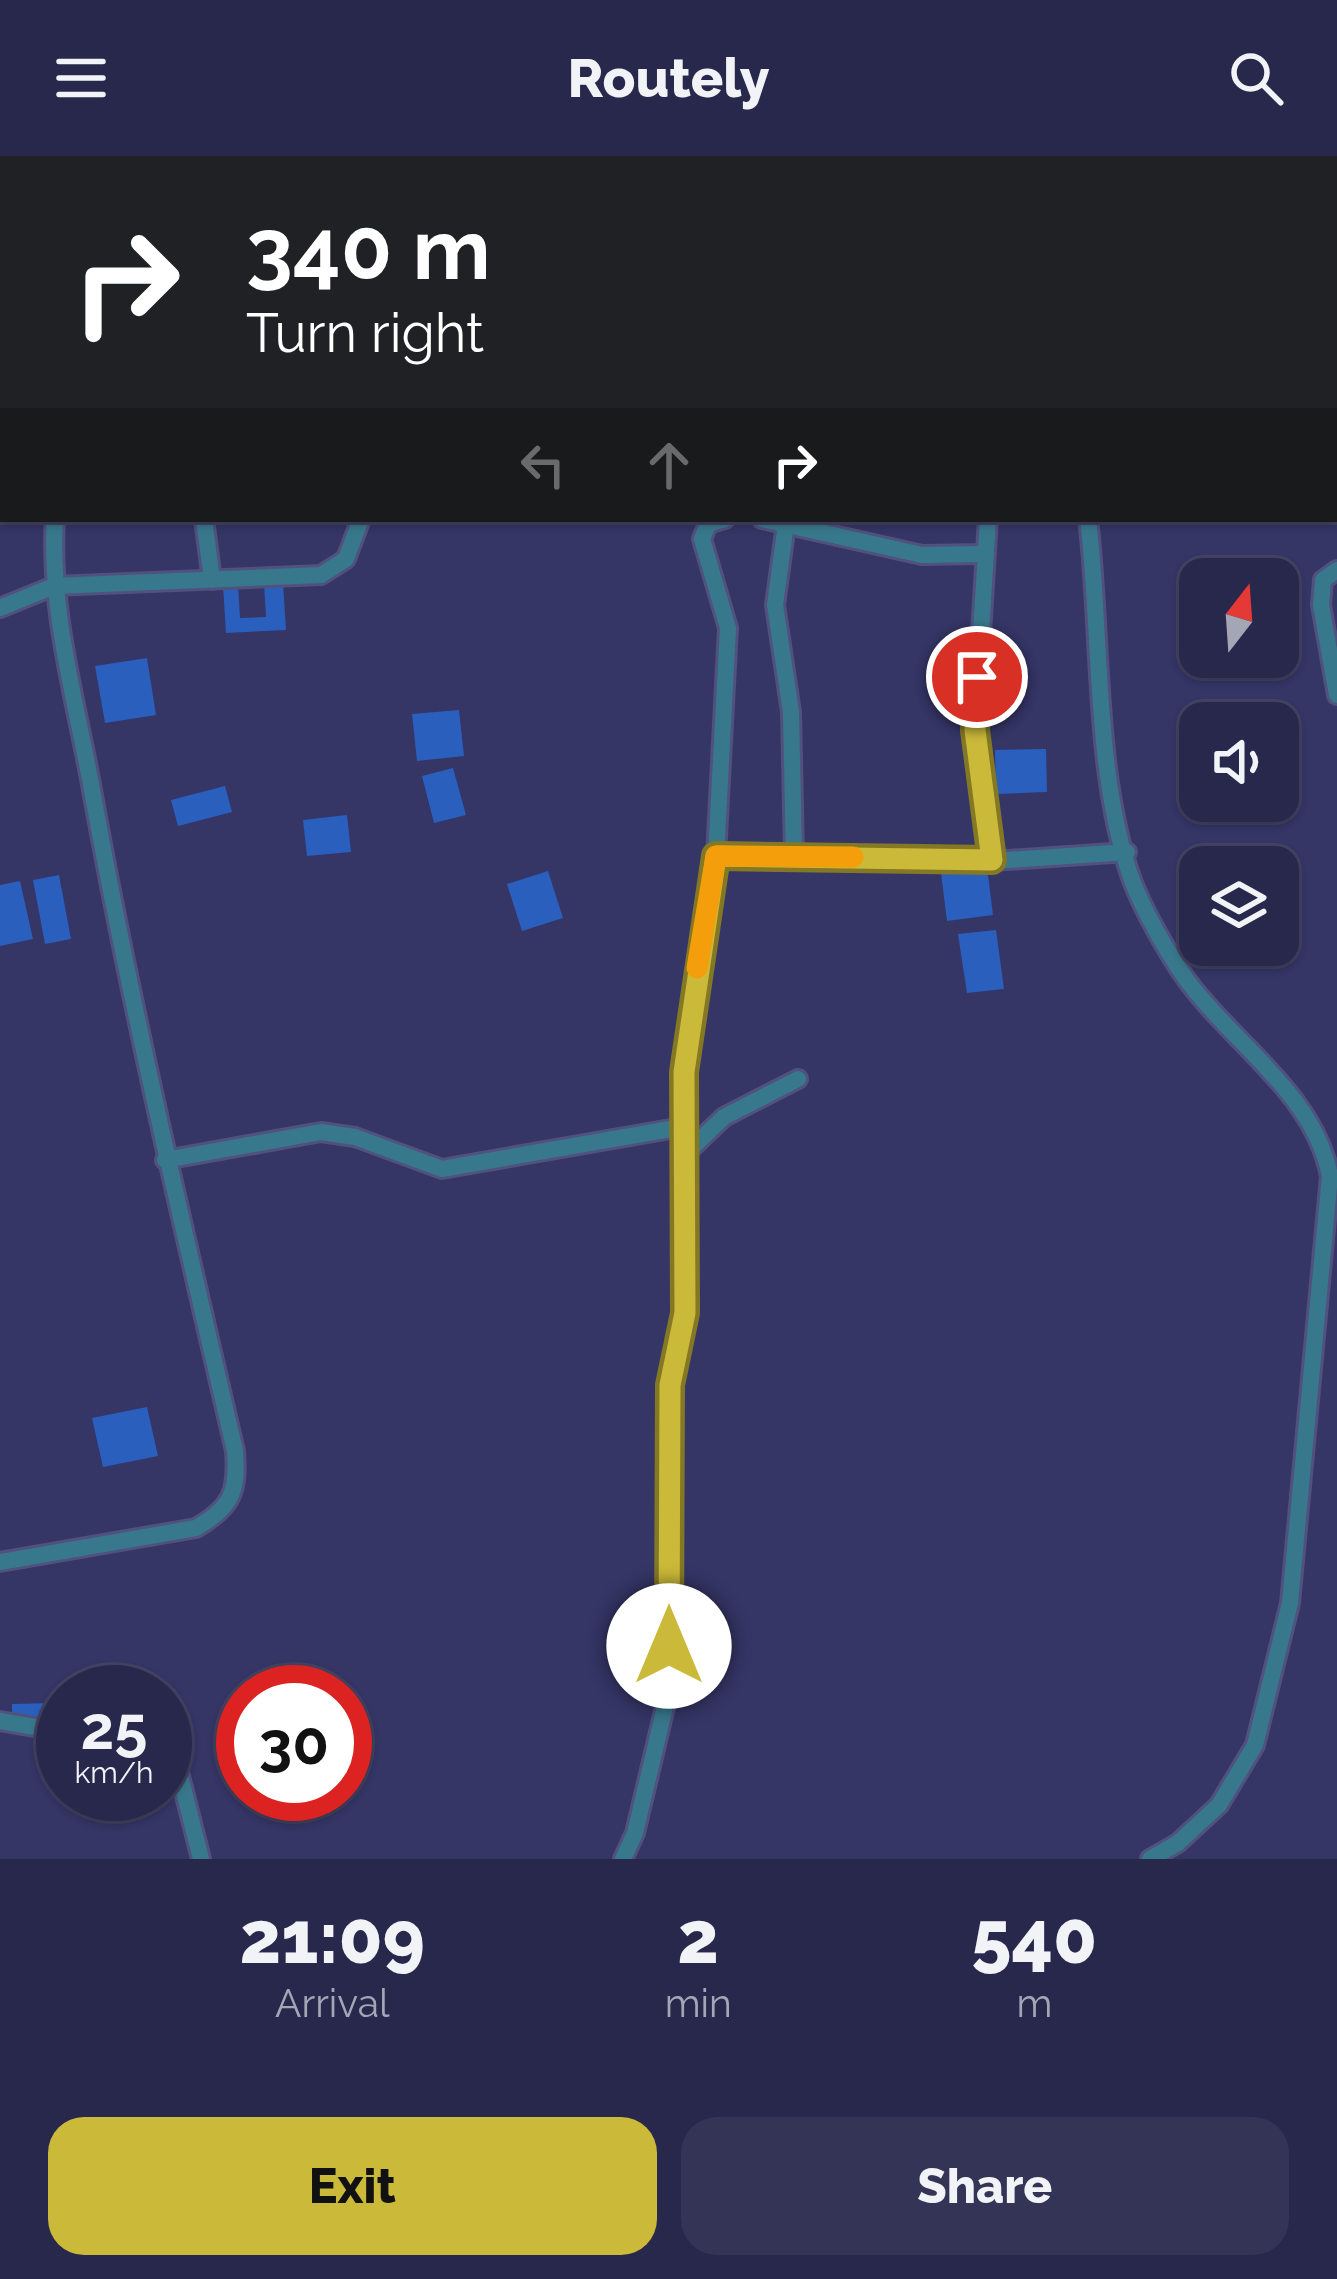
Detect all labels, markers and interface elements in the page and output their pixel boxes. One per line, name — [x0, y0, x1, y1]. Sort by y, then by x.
icon: menu — [48, 45, 114, 111]
icon: search — [1223, 45, 1289, 111]
text: Routely — [567, 46, 770, 110]
text: 340 m — [246, 200, 491, 299]
icon: right — [48, 204, 204, 360]
text: Turn right — [246, 301, 484, 365]
icon: left — [510, 432, 576, 498]
icon: ahead — [636, 432, 702, 498]
icon: right — [762, 432, 828, 498]
north arrow — [1179, 558, 1299, 678]
map controls — [1179, 558, 1299, 966]
pin — [926, 626, 1028, 728]
icon: arrive — [944, 644, 1010, 710]
button: sound — [1179, 702, 1299, 822]
button: layers — [1179, 846, 1299, 966]
position arrow — [606, 1583, 732, 1709]
speed limit sign: 30 — [216, 1665, 372, 1821]
text: 25 — [80, 1693, 148, 1763]
text: km/h — [74, 1755, 154, 1790]
text: 21:09 — [240, 1895, 425, 1980]
text: 2 — [677, 1895, 719, 1980]
text: 540 — [971, 1895, 1097, 1980]
text: Arrival — [275, 1980, 390, 2026]
text: min — [665, 1980, 732, 2026]
text: m — [1016, 1980, 1052, 2026]
button: Exit — [48, 2117, 657, 2255]
button: Share — [681, 2117, 1289, 2255]

